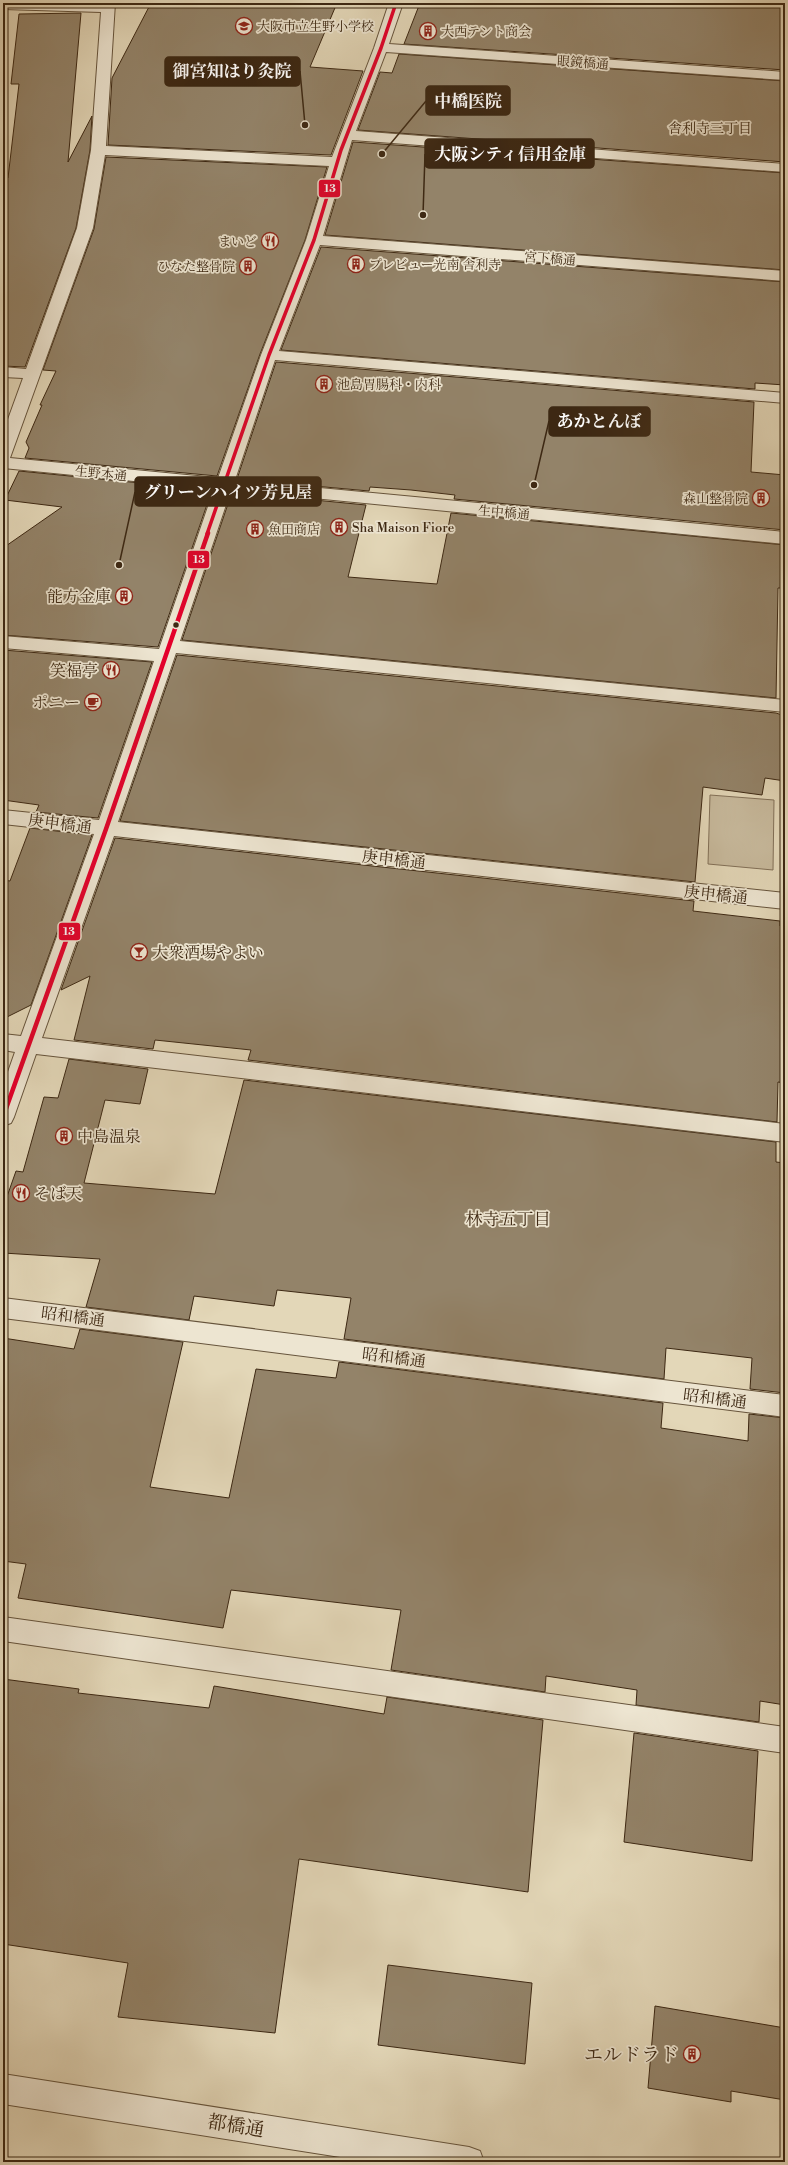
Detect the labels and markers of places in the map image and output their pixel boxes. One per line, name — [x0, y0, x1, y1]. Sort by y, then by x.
school or university icon: 大阪市立生野小学校 — [234, 16, 254, 36]
place label: 大阪市立生野小学校 — [257, 19, 374, 35]
building icon: 大西テント商会 — [418, 21, 438, 41]
place label: 大西テント商会 — [441, 24, 531, 40]
callout: 御宮知はり灸院 — [165, 57, 300, 86]
callout: 中橋医院 — [426, 86, 510, 115]
callout: 大阪シティ信用金庫 — [425, 139, 594, 168]
restaurant icon: まいど — [260, 231, 280, 251]
place label: まいど — [218, 234, 257, 250]
building icon: プレビュー光南 舎利寺 — [346, 254, 366, 274]
building icon: ひなた整骨院 — [238, 256, 258, 276]
place label: プレビュー光南 舎利寺 — [369, 257, 501, 273]
place label: ひなた整骨院 — [157, 259, 235, 275]
building icon: 池島胃腸科・内科 — [314, 374, 334, 394]
place label: 池島胃腸科・内科 — [337, 377, 441, 393]
callout: あかとんぼ — [549, 407, 650, 436]
callout: グリーンハイツ芳見屋 — [135, 477, 321, 506]
building icon: 森山整骨院 — [751, 488, 771, 508]
place label: 森山整骨院 — [683, 491, 748, 507]
building icon: Sha Maison Fiore — [329, 517, 349, 537]
building icon: 魚田商店 — [245, 519, 265, 539]
place label: Sha Maison Fiore — [352, 520, 455, 536]
place label: 魚田商店 — [268, 522, 320, 538]
building icon: 能方金庫 — [114, 586, 134, 606]
place label: 能方金庫 — [47, 587, 111, 607]
unlabelled marker — [171, 620, 181, 630]
restaurant icon: 笑福亭 — [101, 660, 121, 680]
place label: 笑福亭 — [50, 661, 98, 681]
cafe icon: ポニー — [83, 692, 103, 712]
place label: ポニー — [32, 693, 80, 713]
bar icon: 大衆酒場やよい — [129, 942, 149, 962]
place label: 大衆酒場やよい — [152, 943, 264, 963]
building icon: 中島温泉 — [54, 1126, 74, 1146]
place label: 中島温泉 — [77, 1127, 141, 1147]
restaurant icon: そば天 — [11, 1183, 31, 1203]
place label: そば天 — [34, 1184, 82, 1204]
place label: エルドラド — [584, 2043, 679, 2067]
building icon: エルドラド — [682, 2044, 702, 2064]

